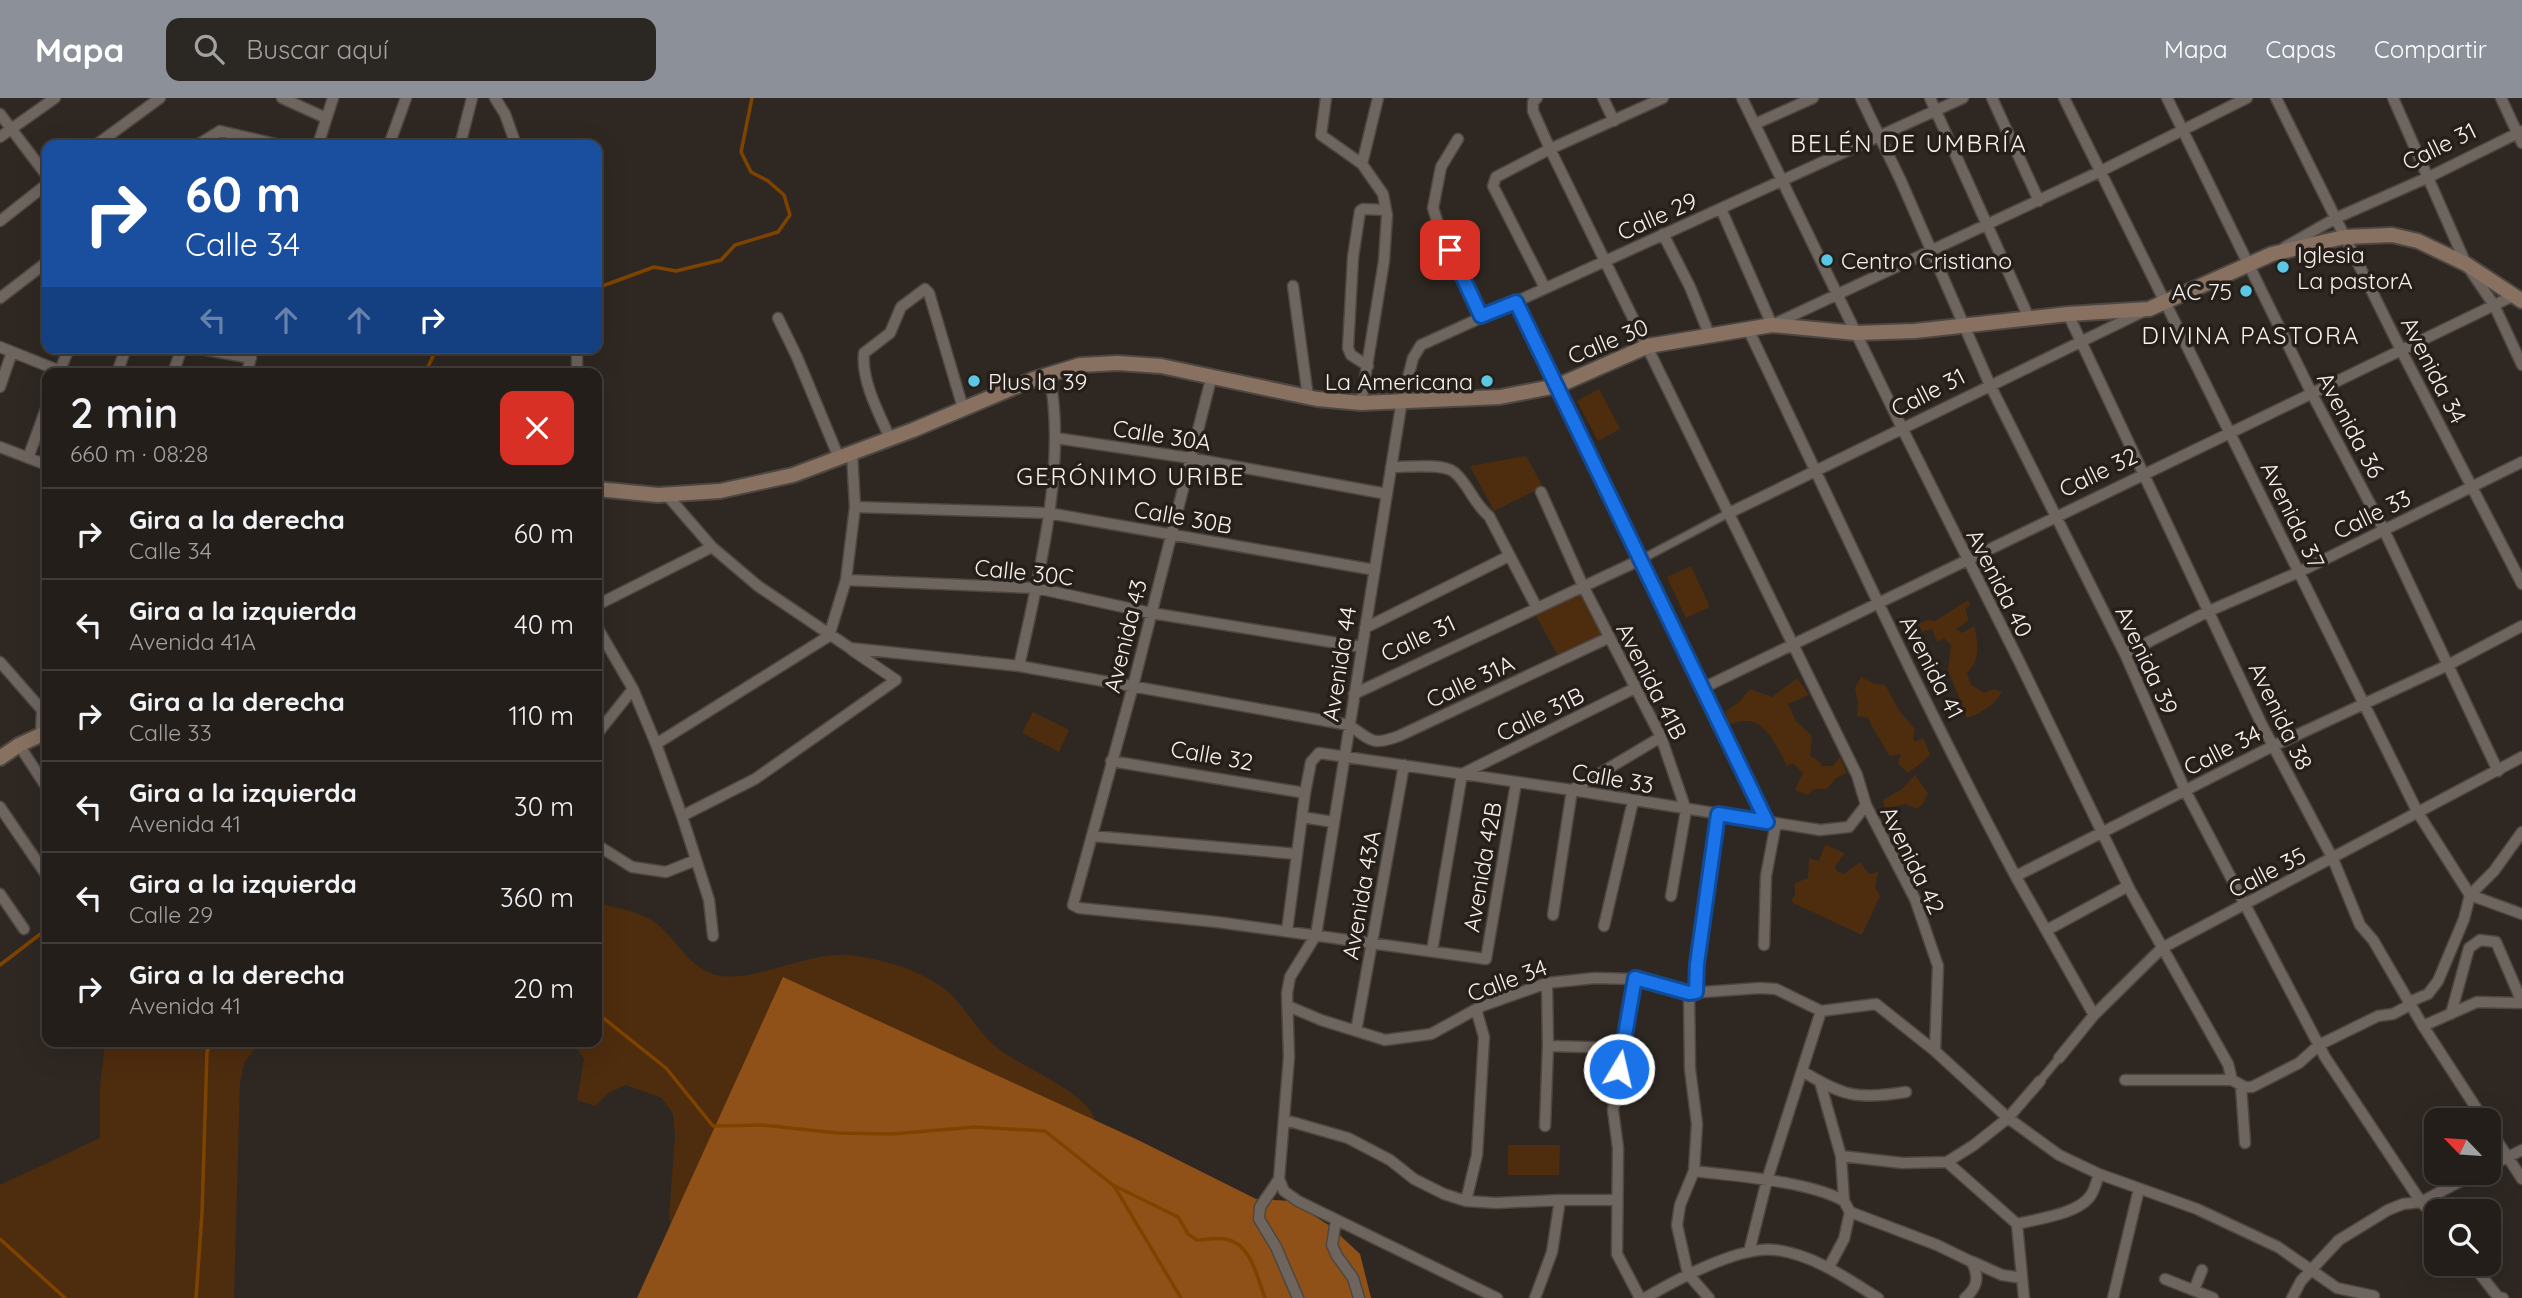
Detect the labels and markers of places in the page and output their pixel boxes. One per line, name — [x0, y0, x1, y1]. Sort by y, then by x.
pin — [1420, 220, 1480, 280]
place label: Iglesia La pastorA — [2297, 240, 2413, 295]
place label: Centro Cristiano — [1841, 246, 2012, 275]
marker: Centro Cristiano — [1819, 252, 1835, 268]
marker: Iglesia La pastorA — [2275, 259, 2291, 275]
place label: AC 75 — [2172, 277, 2232, 306]
marker: AC 75 — [2238, 283, 2254, 299]
place label: Plus la 39 — [988, 367, 1087, 396]
place label: La Americana — [1325, 367, 1473, 396]
marker: Plus la 39 — [966, 373, 982, 389]
marker: La Americana — [1479, 373, 1495, 389]

